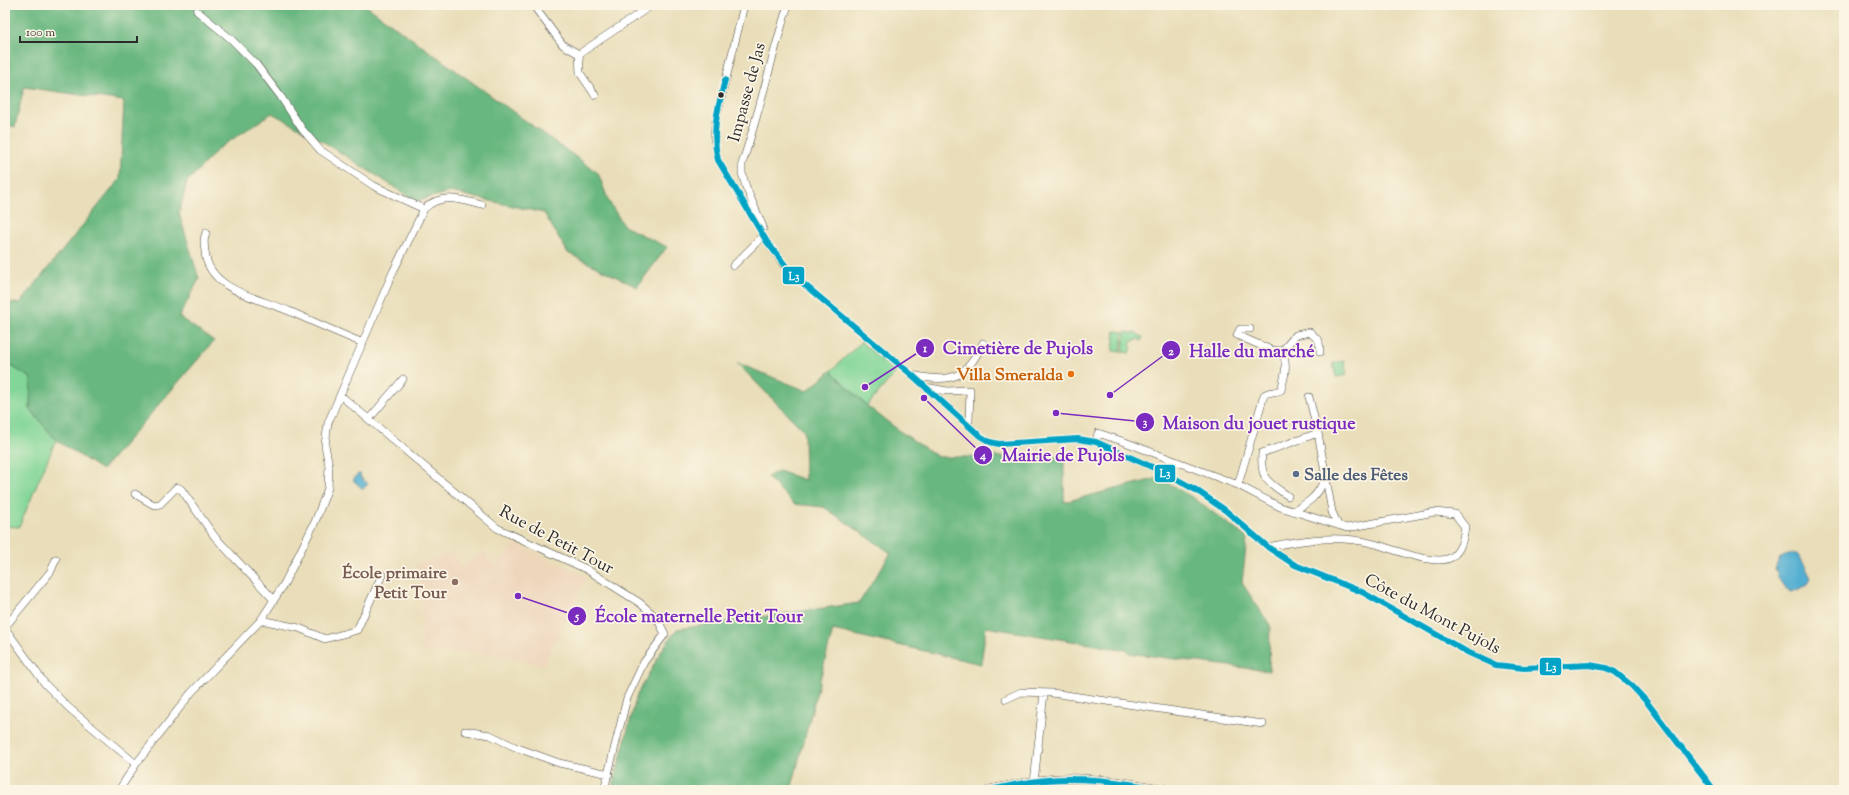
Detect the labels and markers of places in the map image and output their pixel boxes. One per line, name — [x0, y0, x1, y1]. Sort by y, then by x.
unlabelled marker — [716, 90, 726, 100]
callout: Cimetière de Pujols — [915, 333, 1101, 363]
callout: Halle du marché — [1161, 335, 1323, 365]
place label: Villa Smeralda — [956, 364, 1063, 388]
marker: Villa Smeralda — [1066, 369, 1076, 379]
callout: Maison du jouet rustique — [1135, 407, 1364, 437]
callout: Mairie de Pujols — [973, 440, 1132, 470]
place label: Salle des Fêtes — [1304, 464, 1408, 488]
marker: Salle des Fêtes — [1291, 469, 1301, 479]
place label: École primaire Petit Tour — [342, 562, 448, 606]
marker: École primaire Petit Tour — [450, 577, 460, 587]
callout: École maternelle Petit Tour — [567, 601, 811, 631]

